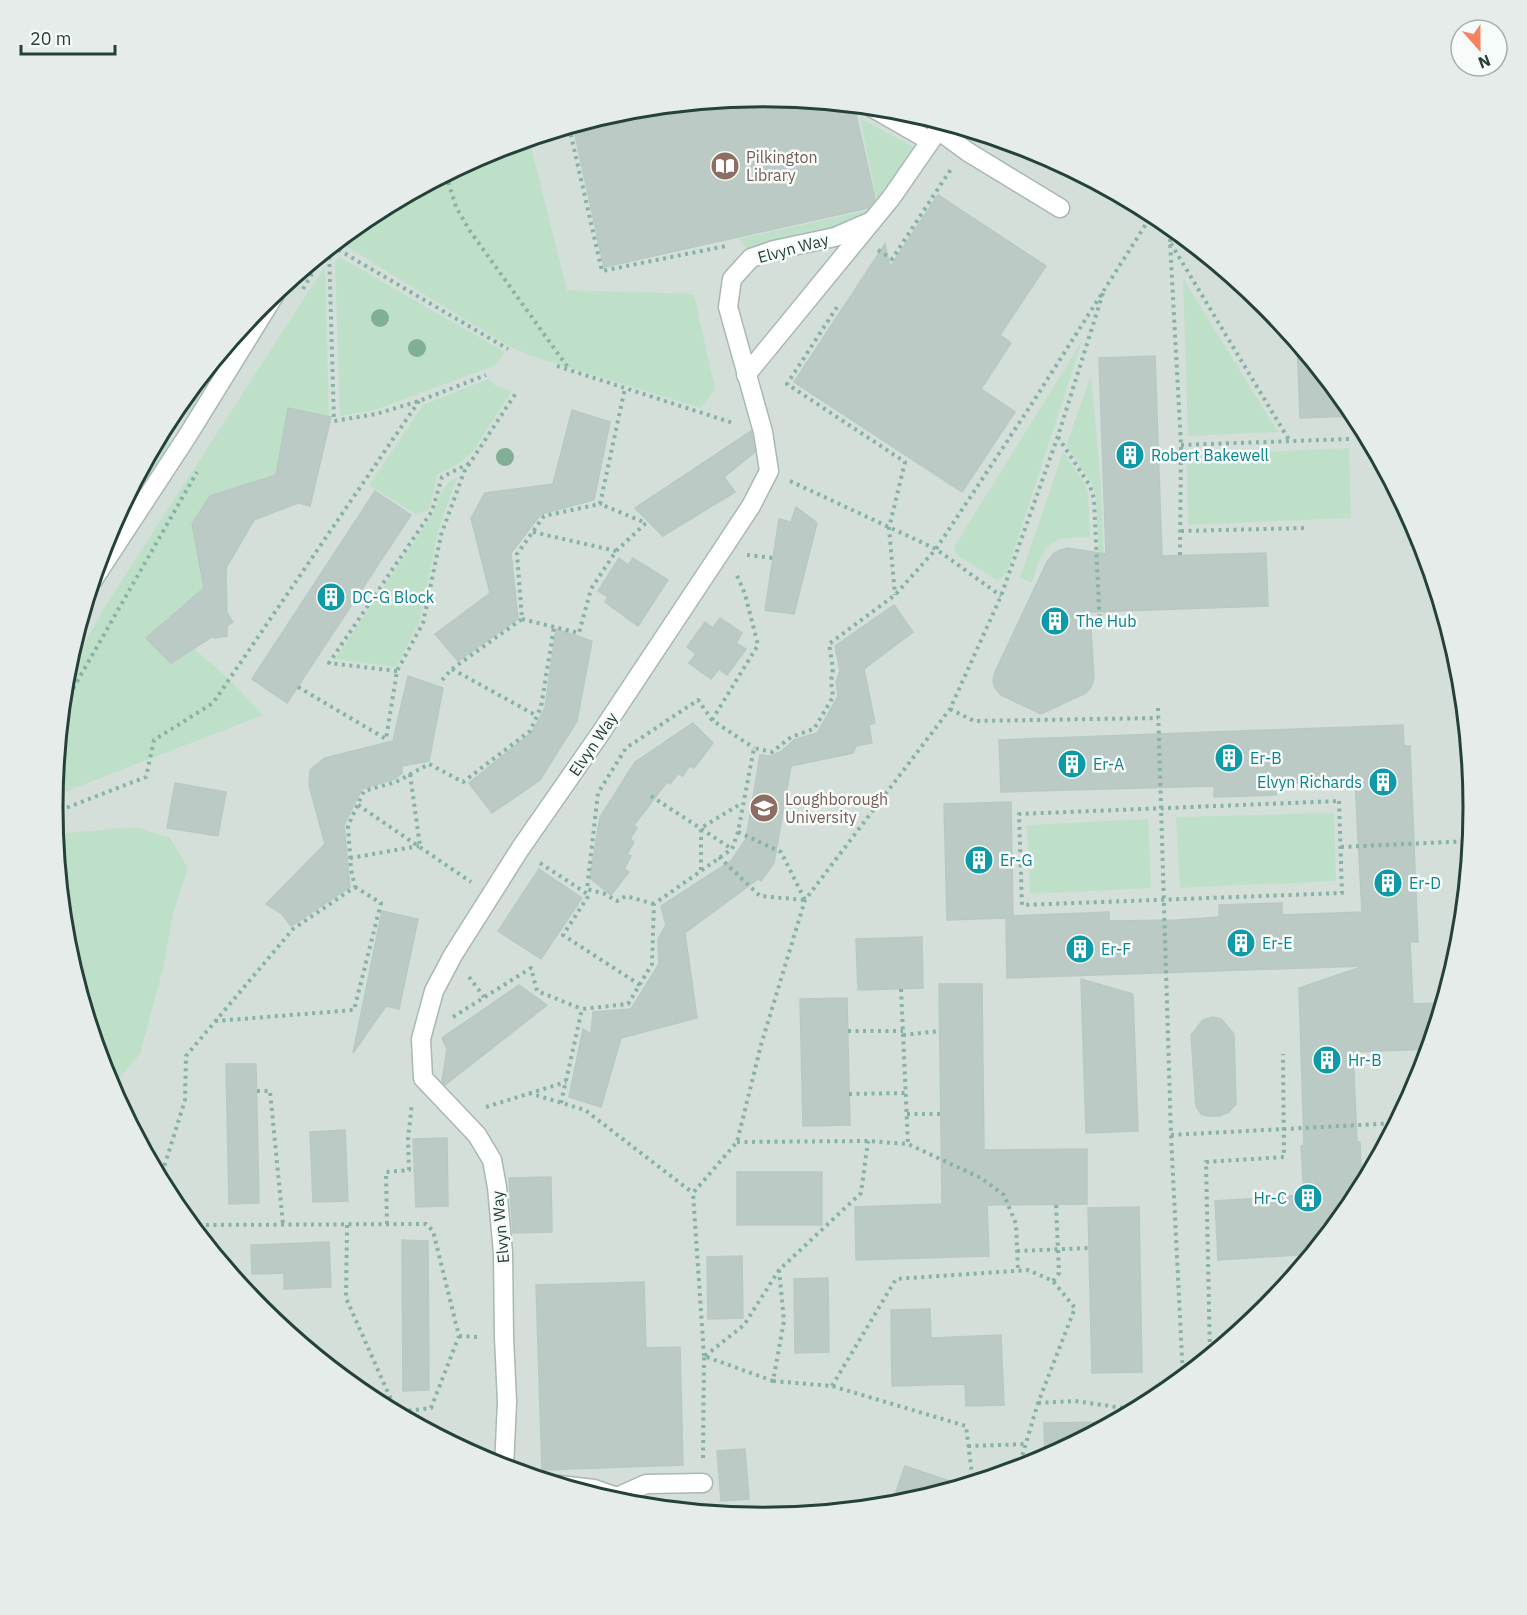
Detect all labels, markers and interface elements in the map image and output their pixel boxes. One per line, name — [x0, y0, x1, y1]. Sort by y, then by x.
scale bar — [21, 18, 116, 56]
north arrow — [1449, 18, 1509, 78]
text: 20 m — [30, 27, 72, 50]
text: N — [1475, 51, 1493, 73]
place label: Pilkington Library — [746, 147, 818, 185]
library icon: Pilkington Library — [709, 150, 741, 182]
street label: Elvyn Way — [755, 229, 831, 267]
building icon: Robert Bakewell — [1114, 439, 1146, 471]
place label: Robert Bakewell — [1151, 445, 1269, 465]
building icon: DC-G Block — [315, 581, 347, 613]
place label: DC-G Block — [352, 587, 435, 607]
building icon: The Hub — [1039, 605, 1071, 637]
place label: The Hub — [1076, 611, 1136, 631]
street label: Elvyn Way — [564, 708, 622, 780]
building icon: Er-B — [1213, 742, 1245, 774]
building icon: Er-A — [1056, 748, 1088, 780]
place label: Er-B — [1250, 748, 1282, 768]
place label: Er-A — [1093, 754, 1124, 774]
building icon: Elvyn Richards — [1367, 766, 1399, 798]
place label: Elvyn Richards — [1257, 772, 1362, 792]
place label: Loughborough University — [785, 789, 888, 827]
school or university icon: Loughborough University — [748, 792, 780, 824]
building icon: Er-G — [963, 844, 995, 876]
place label: Er-G — [1000, 850, 1033, 870]
building icon: Er-D — [1372, 867, 1404, 899]
place label: Er-D — [1409, 873, 1441, 893]
building icon: Er-E — [1225, 927, 1257, 959]
building icon: Er-F — [1064, 933, 1096, 965]
place label: Er-E — [1262, 933, 1293, 953]
place label: Er-F — [1101, 939, 1131, 959]
building icon: Hr-B — [1311, 1044, 1343, 1076]
place label: Hr-B — [1348, 1050, 1382, 1070]
building icon: Hr-C — [1292, 1182, 1324, 1214]
place label: Hr-C — [1254, 1188, 1287, 1208]
street label: Elvyn Way — [487, 1190, 513, 1264]

